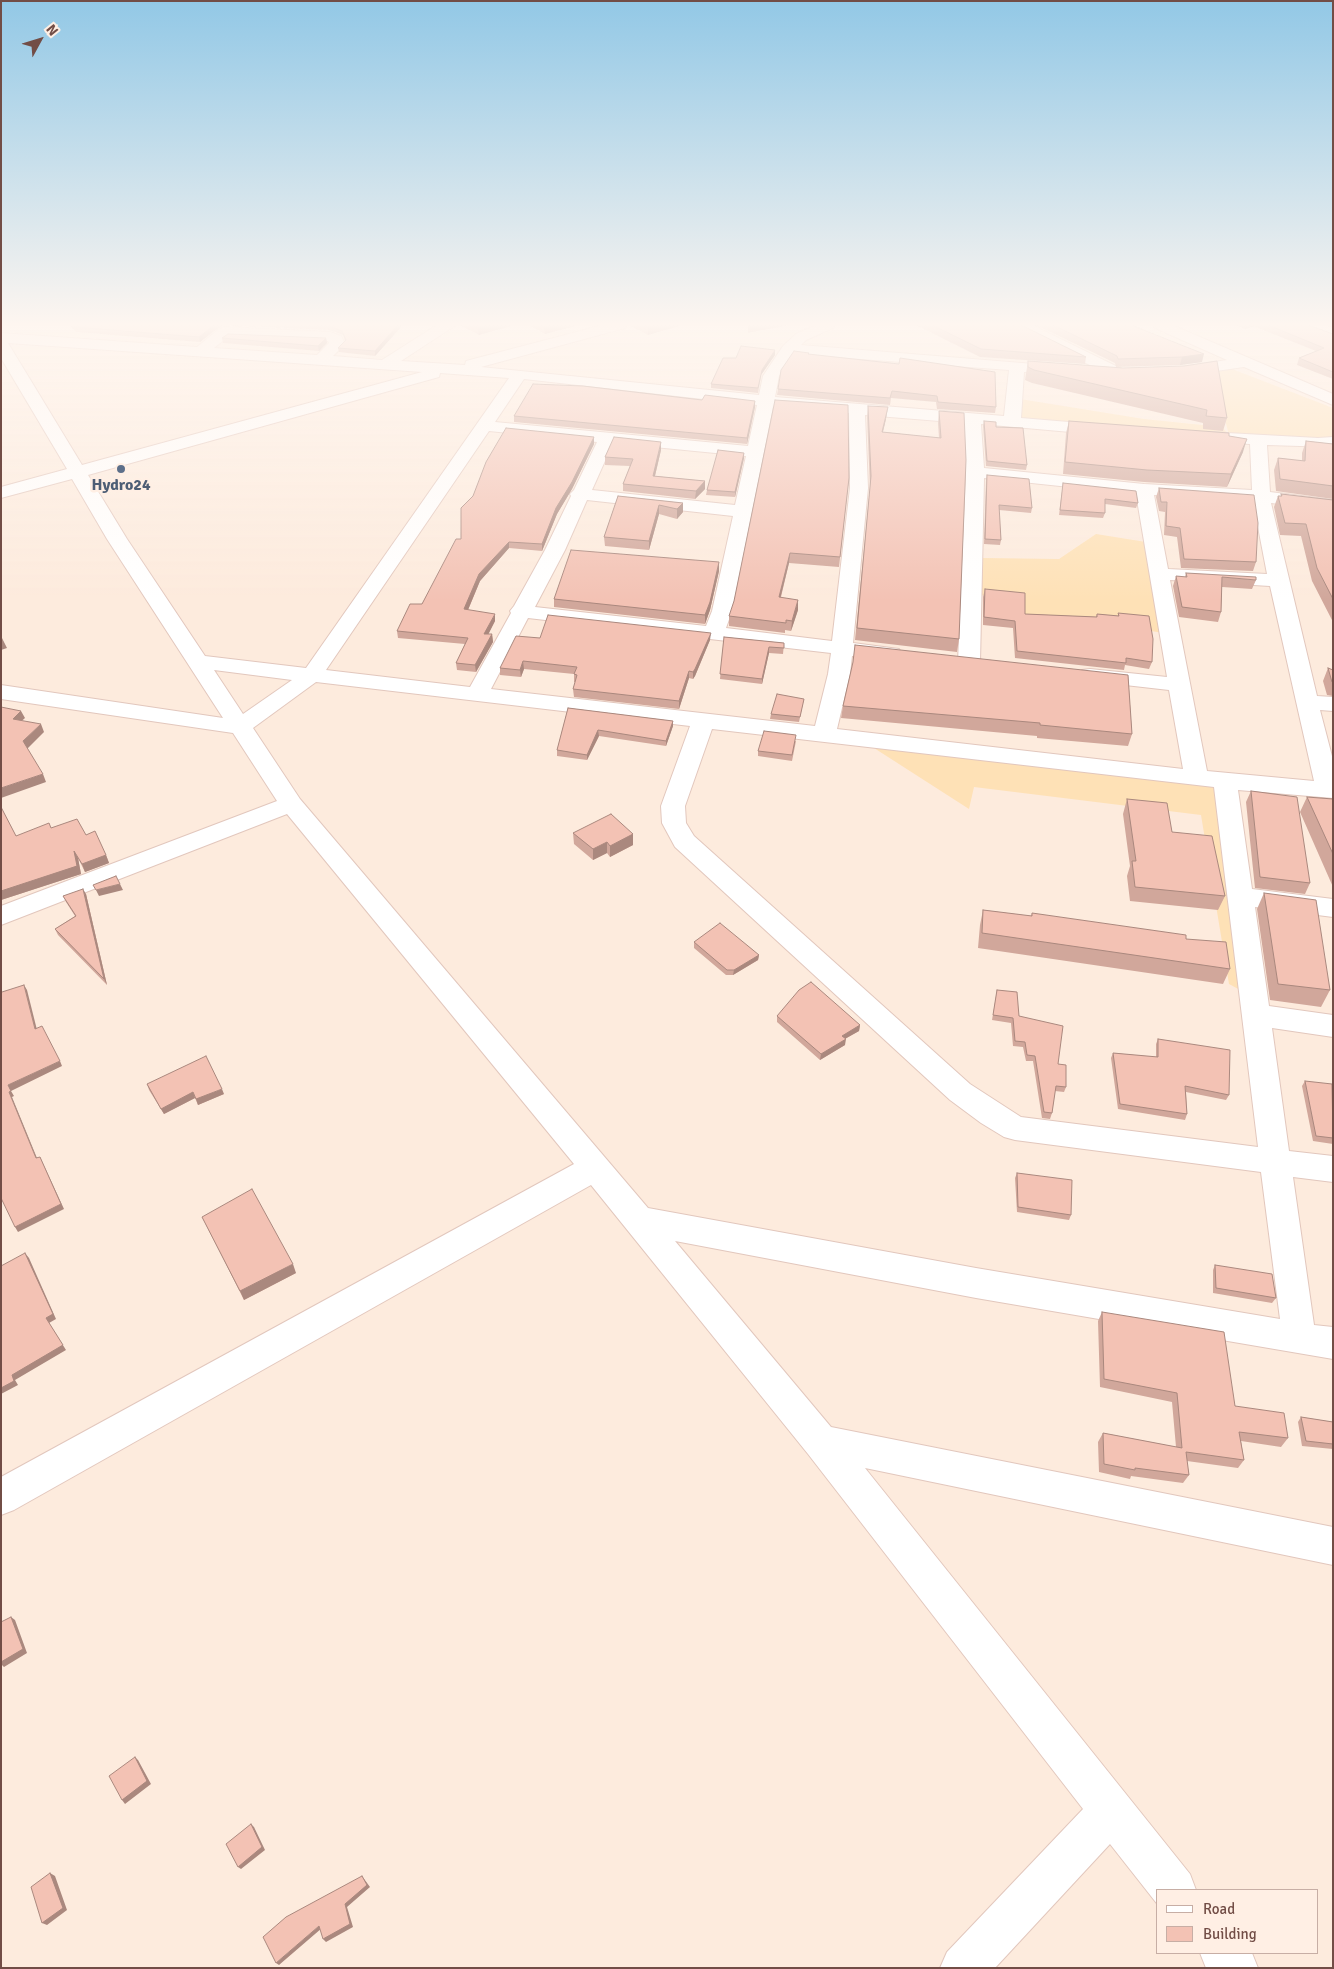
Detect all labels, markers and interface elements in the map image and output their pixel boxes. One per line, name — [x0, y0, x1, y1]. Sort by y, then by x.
north arrow — [15, 15, 65, 65]
text: N — [42, 21, 62, 39]
marker: Hydro24 — [115, 463, 127, 475]
place label: Hydro24 — [91, 476, 151, 496]
legend — [1156, 1889, 1319, 1954]
text: Road — [1203, 1900, 1235, 1918]
text: Building — [1203, 1925, 1257, 1943]

